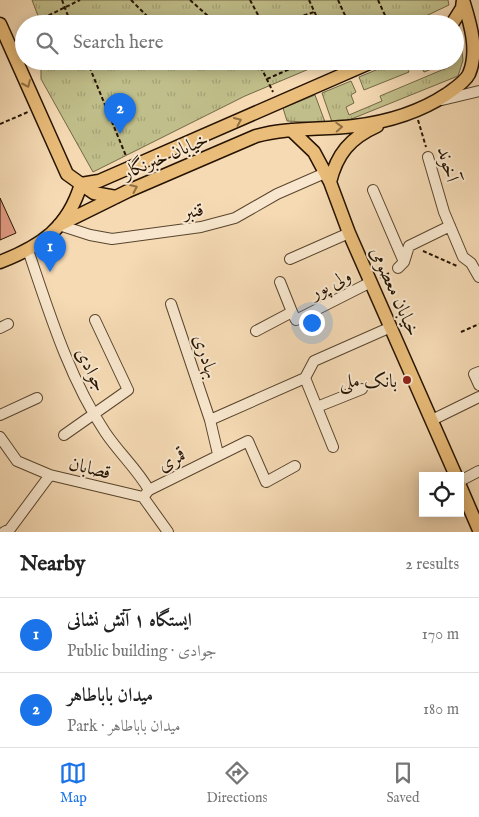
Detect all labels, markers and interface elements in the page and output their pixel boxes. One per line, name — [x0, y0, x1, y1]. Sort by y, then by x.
search box — [15, 15, 464, 70]
icon: search — [33, 29, 61, 57]
text: Search here — [73, 31, 164, 55]
one-way arrow — [21, 79, 31, 88]
pin: 2 — [104, 93, 136, 134]
one-way arrow — [233, 116, 242, 127]
one-way arrow — [336, 121, 344, 132]
street label: خیابان خبرنگار — [117, 126, 212, 186]
street label: آخوند — [431, 144, 464, 187]
one-way arrow — [129, 184, 138, 195]
street label: قنبر — [179, 198, 206, 226]
pin: 1 — [34, 231, 66, 272]
street label: خیابان معصومی — [364, 243, 425, 340]
street label: ولی پور — [304, 264, 356, 306]
your location — [299, 310, 325, 336]
street label: بهادری — [187, 331, 223, 382]
street label: جوادی — [69, 344, 111, 396]
place label: بانک ملی — [340, 370, 397, 395]
marker: بانک ملی — [401, 374, 413, 386]
street label: قمری — [154, 443, 190, 478]
street label: قصابان — [66, 452, 113, 486]
map controls — [419, 472, 464, 517]
button: locate — [419, 472, 464, 517]
text: Nearby — [20, 551, 85, 578]
text: 2 results — [405, 555, 459, 575]
text: ایستگاه ۱ آتش نشانی — [67, 609, 192, 633]
text: 1 — [33, 625, 39, 645]
text: 170 m — [422, 625, 459, 645]
text: Public building · جوادی — [67, 642, 217, 662]
text: میدان باباطاهر — [67, 684, 153, 708]
text: 2 — [32, 700, 40, 720]
text: 180 m — [423, 700, 459, 720]
text: Park · میدان باباطاهر — [67, 717, 181, 737]
tab: Map — [59, 759, 87, 807]
tab: Directions — [206, 759, 267, 807]
tab: Saved — [386, 759, 419, 807]

